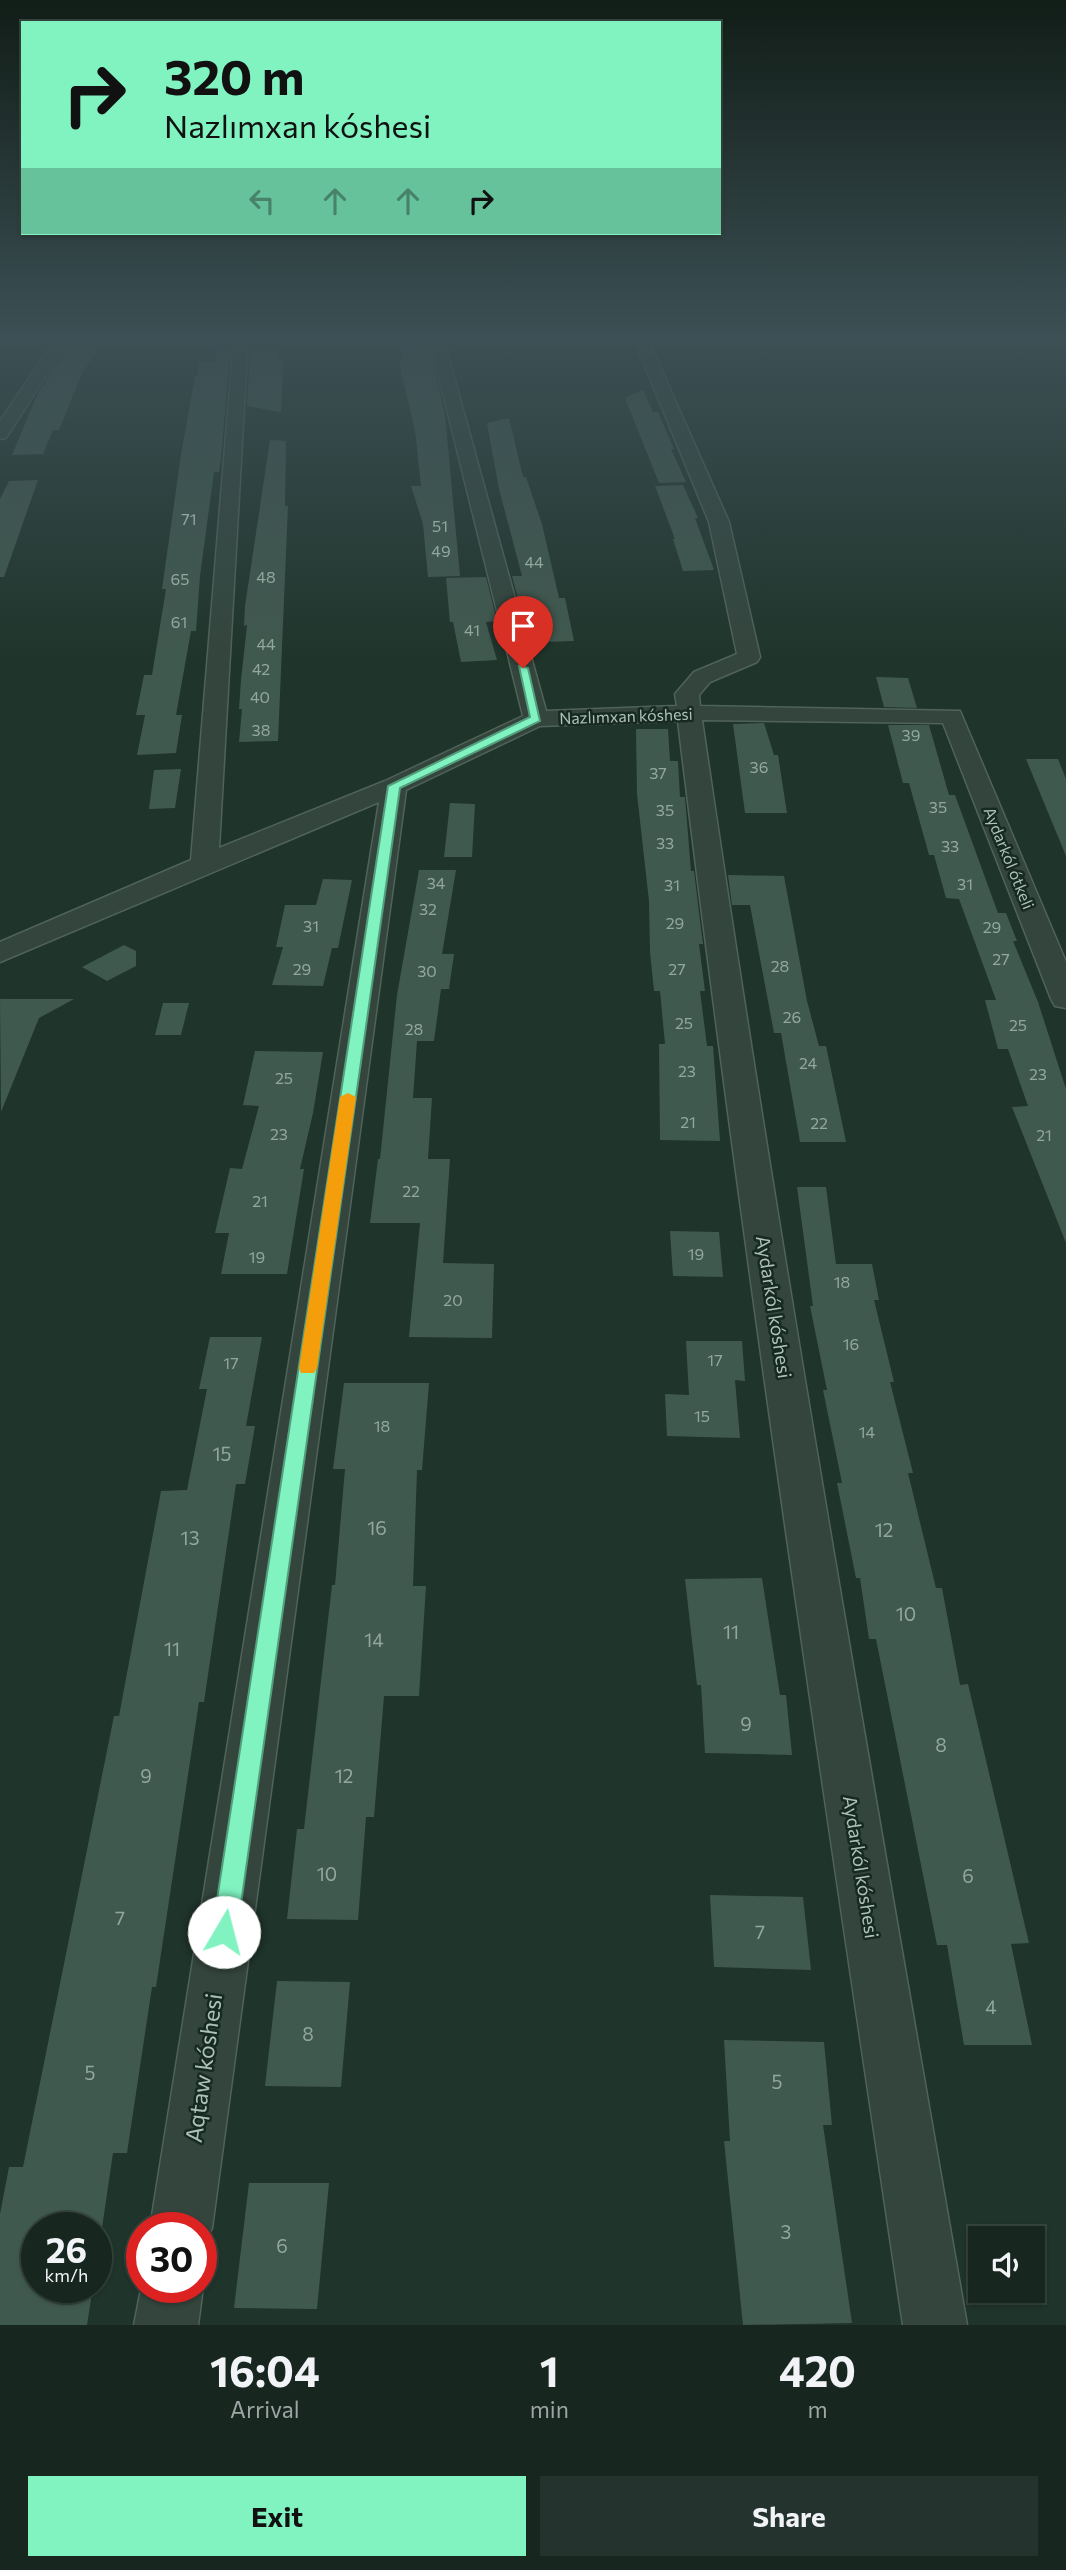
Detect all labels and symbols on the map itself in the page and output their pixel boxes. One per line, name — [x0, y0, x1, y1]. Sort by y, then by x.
house number: 71 — [181, 509, 197, 528]
house number: 51 — [432, 516, 448, 535]
house number: 49 — [431, 541, 451, 560]
house number: 44 — [524, 552, 544, 571]
house number: 48 — [256, 567, 276, 586]
house number: 65 — [171, 569, 189, 588]
pin — [493, 596, 553, 668]
house number: 61 — [171, 612, 187, 631]
house number: 41 — [464, 620, 480, 639]
house number: 44 — [256, 634, 276, 653]
house number: 42 — [252, 659, 270, 678]
house number: 40 — [250, 687, 270, 706]
street label: Nazlımxan kóshesi — [559, 704, 693, 727]
house number: 38 — [252, 720, 270, 739]
house number: 39 — [902, 725, 920, 744]
house number: 36 — [750, 757, 768, 776]
house number: 37 — [649, 763, 667, 782]
house number: 35 — [929, 797, 947, 816]
house number: 35 — [656, 800, 674, 819]
street label: Aydarkól ótkeli — [980, 804, 1039, 912]
house number: 33 — [656, 833, 674, 852]
house number: 33 — [941, 836, 959, 855]
house number: 34 — [427, 873, 446, 892]
house number: 31 — [957, 874, 973, 893]
house number: 31 — [664, 875, 680, 894]
house number: 32 — [419, 899, 437, 918]
house number: 29 — [666, 913, 684, 932]
house number: 31 — [303, 916, 319, 935]
house number: 29 — [983, 917, 1001, 936]
house number: 27 — [992, 949, 1010, 968]
house number: 28 — [771, 956, 789, 975]
house number: 29 — [293, 959, 311, 978]
house number: 27 — [668, 959, 686, 978]
house number: 30 — [417, 961, 437, 980]
house number: 26 — [783, 1007, 801, 1026]
house number: 25 — [675, 1013, 693, 1032]
house number: 25 — [1009, 1015, 1027, 1034]
house number: 28 — [405, 1019, 423, 1038]
house number: 24 — [799, 1053, 817, 1072]
house number: 23 — [678, 1061, 696, 1080]
house number: 23 — [1029, 1064, 1047, 1083]
house number: 25 — [275, 1068, 293, 1087]
house number: 21 — [680, 1112, 696, 1131]
house number: 22 — [810, 1113, 828, 1132]
house number: 23 — [270, 1124, 288, 1143]
house number: 21 — [1036, 1125, 1052, 1144]
house number: 22 — [402, 1181, 420, 1200]
house number: 21 — [252, 1191, 268, 1210]
street label: Aydarkól kóshesi — [752, 1234, 797, 1380]
house number: 19 — [688, 1244, 704, 1263]
house number: 19 — [249, 1247, 265, 1266]
house number: 18 — [834, 1272, 850, 1291]
house number: 20 — [443, 1290, 463, 1309]
house number: 16 — [843, 1334, 859, 1353]
house number: 17 — [707, 1350, 723, 1369]
house number: 17 — [223, 1353, 239, 1372]
house number: 15 — [694, 1406, 710, 1425]
house number: 18 — [374, 1416, 390, 1435]
house number: 14 — [859, 1422, 876, 1441]
house number: 15 — [212, 1442, 232, 1465]
house number: 16 — [367, 1516, 387, 1539]
house number: 12 — [875, 1518, 893, 1541]
house number: 13 — [181, 1526, 199, 1549]
house number: 10 — [896, 1602, 916, 1625]
house number: 11 — [723, 1620, 739, 1643]
house number: 14 — [364, 1628, 384, 1651]
house number: 11 — [164, 1637, 180, 1660]
house number: 9 — [740, 1712, 752, 1735]
house number: 8 — [935, 1733, 947, 1756]
house number: 9 — [140, 1764, 152, 1787]
house number: 12 — [335, 1764, 353, 1787]
street label: Aydarkól kóshesi — [839, 1794, 884, 1940]
house number: 10 — [317, 1862, 337, 1885]
house number: 6 — [962, 1864, 974, 1887]
position arrow — [187, 1895, 261, 1969]
house number: 7 — [115, 1906, 125, 1929]
house number: 7 — [755, 1920, 765, 1943]
street label: Aqtaw kóshesi — [179, 1991, 227, 2144]
house number: 4 — [985, 1995, 997, 2018]
house number: 8 — [302, 2022, 314, 2045]
house number: 5 — [85, 2061, 95, 2084]
house number: 5 — [772, 2070, 782, 2093]
speed limit sign: 30 — [126, 2212, 217, 2303]
house number: 3 — [781, 2220, 791, 2243]
house number: 6 — [276, 2234, 288, 2257]

